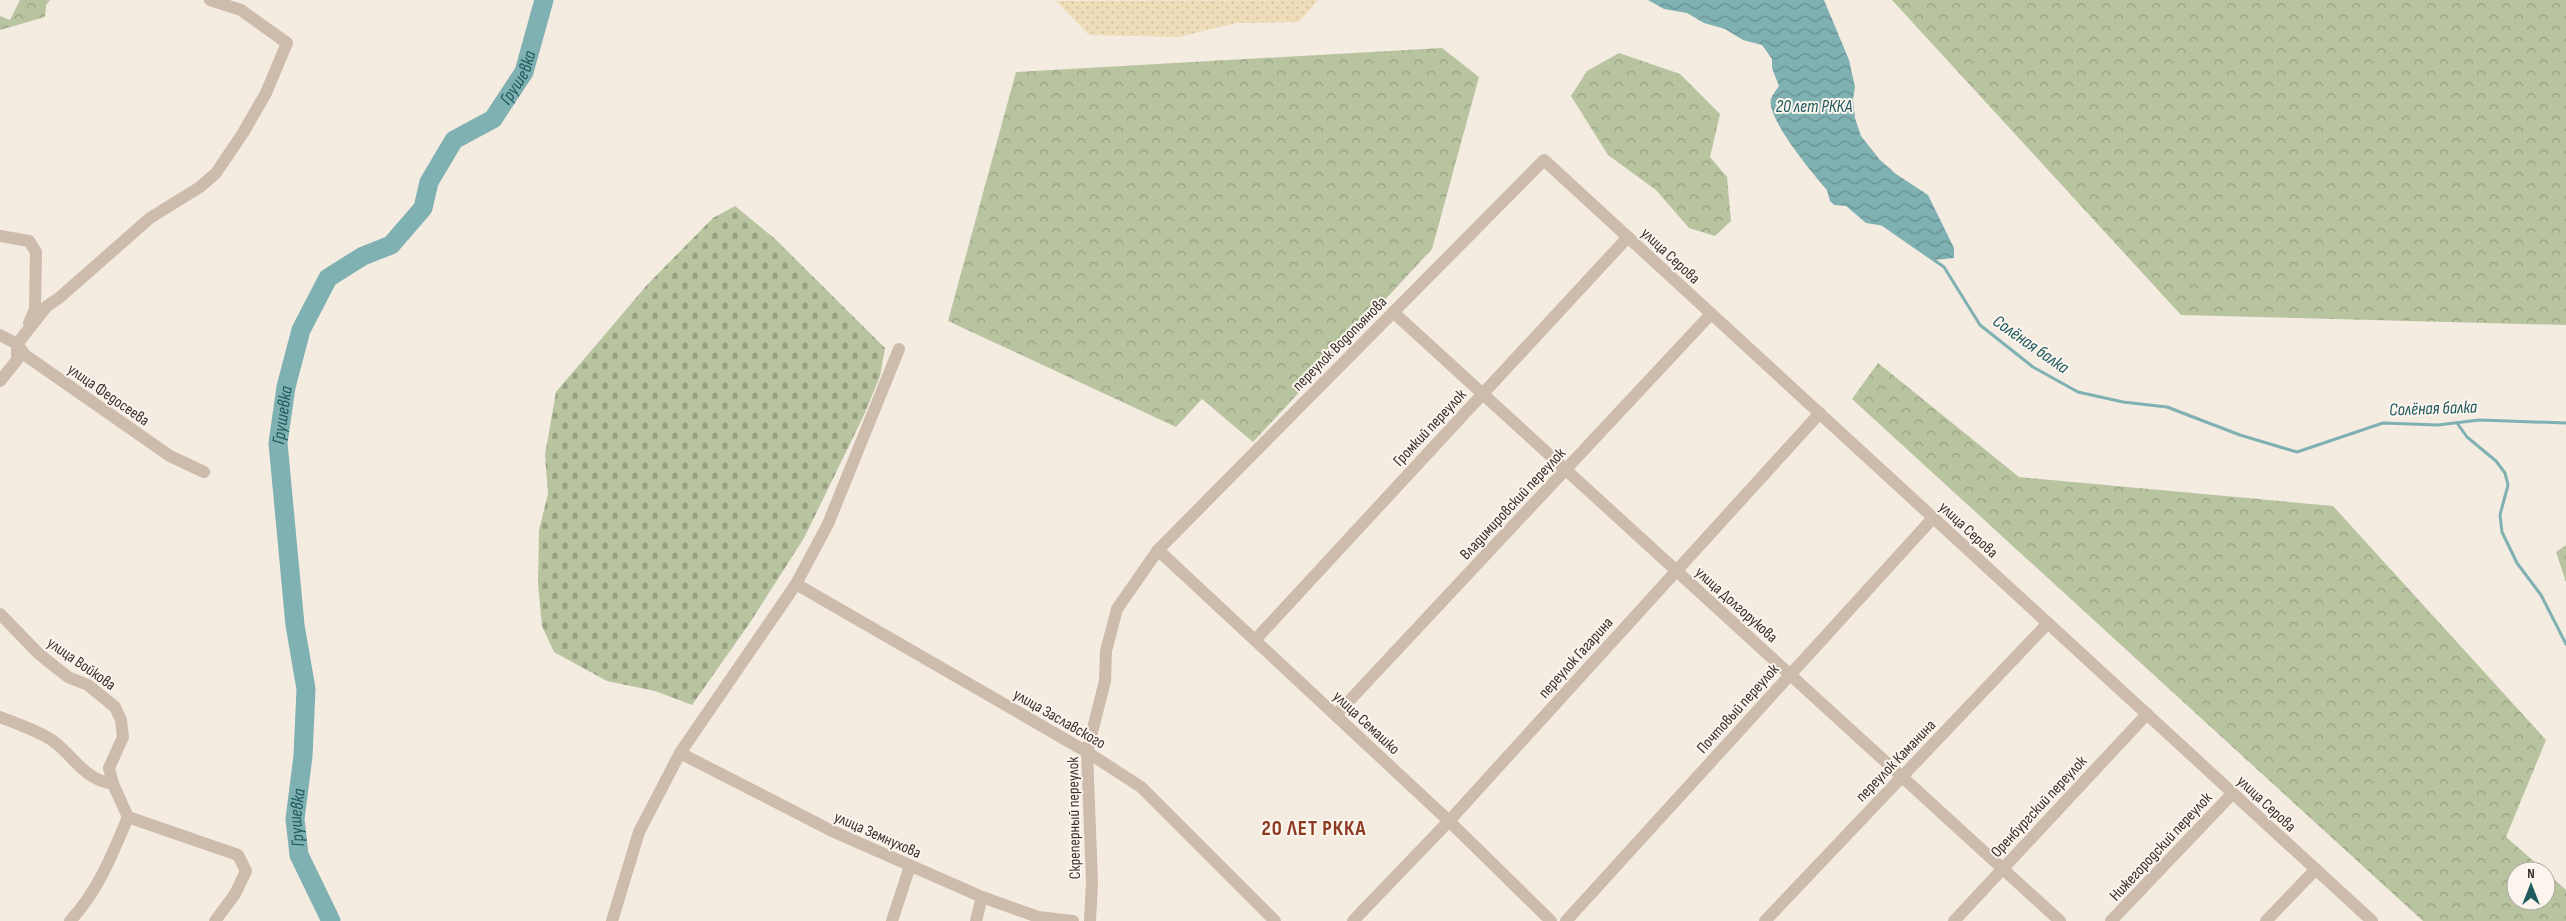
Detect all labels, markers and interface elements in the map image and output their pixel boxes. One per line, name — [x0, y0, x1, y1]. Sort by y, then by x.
water label: Грушевка — [495, 48, 541, 109]
water label: 20 лет РККА — [1776, 96, 1853, 117]
street label: улица Серова — [1636, 224, 1703, 288]
street label: переулок Водопьянова — [1289, 293, 1391, 395]
water label: Солёная балка — [1989, 311, 2073, 379]
street label: улица Федосеева — [64, 360, 153, 430]
water label: Грушевка — [268, 384, 297, 446]
street label: Громкий переулок — [1390, 385, 1471, 470]
water label: Солёная балка — [2389, 396, 2478, 421]
street label: Владимировский переулок — [1456, 443, 1570, 564]
street label: улица Серова — [1934, 498, 2001, 562]
street label: улица Долгорукова — [1691, 563, 1781, 647]
street label: переулок Гагарина — [1535, 614, 1617, 702]
street label: улица Войкова — [43, 634, 119, 695]
street label: Почтовый переулок — [1693, 660, 1784, 758]
street label: улица Заславского — [1010, 685, 1109, 753]
street label: улица Семашко — [1329, 687, 1403, 759]
street label: переулок Каманина — [1852, 716, 1940, 806]
street label: Оренбургский переулок — [1987, 752, 2092, 862]
street label: Скреперный переулок — [1064, 756, 1085, 879]
street label: улица Серова — [2232, 772, 2299, 836]
water label: Грушевка — [285, 787, 310, 848]
street label: Нижегородский переулок — [2106, 788, 2217, 905]
street label: улица Земнухова — [831, 808, 924, 863]
district label: 20 ЛЕТ РККА — [1261, 816, 1367, 841]
north arrow — [2506, 861, 2556, 911]
text: N — [2527, 865, 2535, 882]

